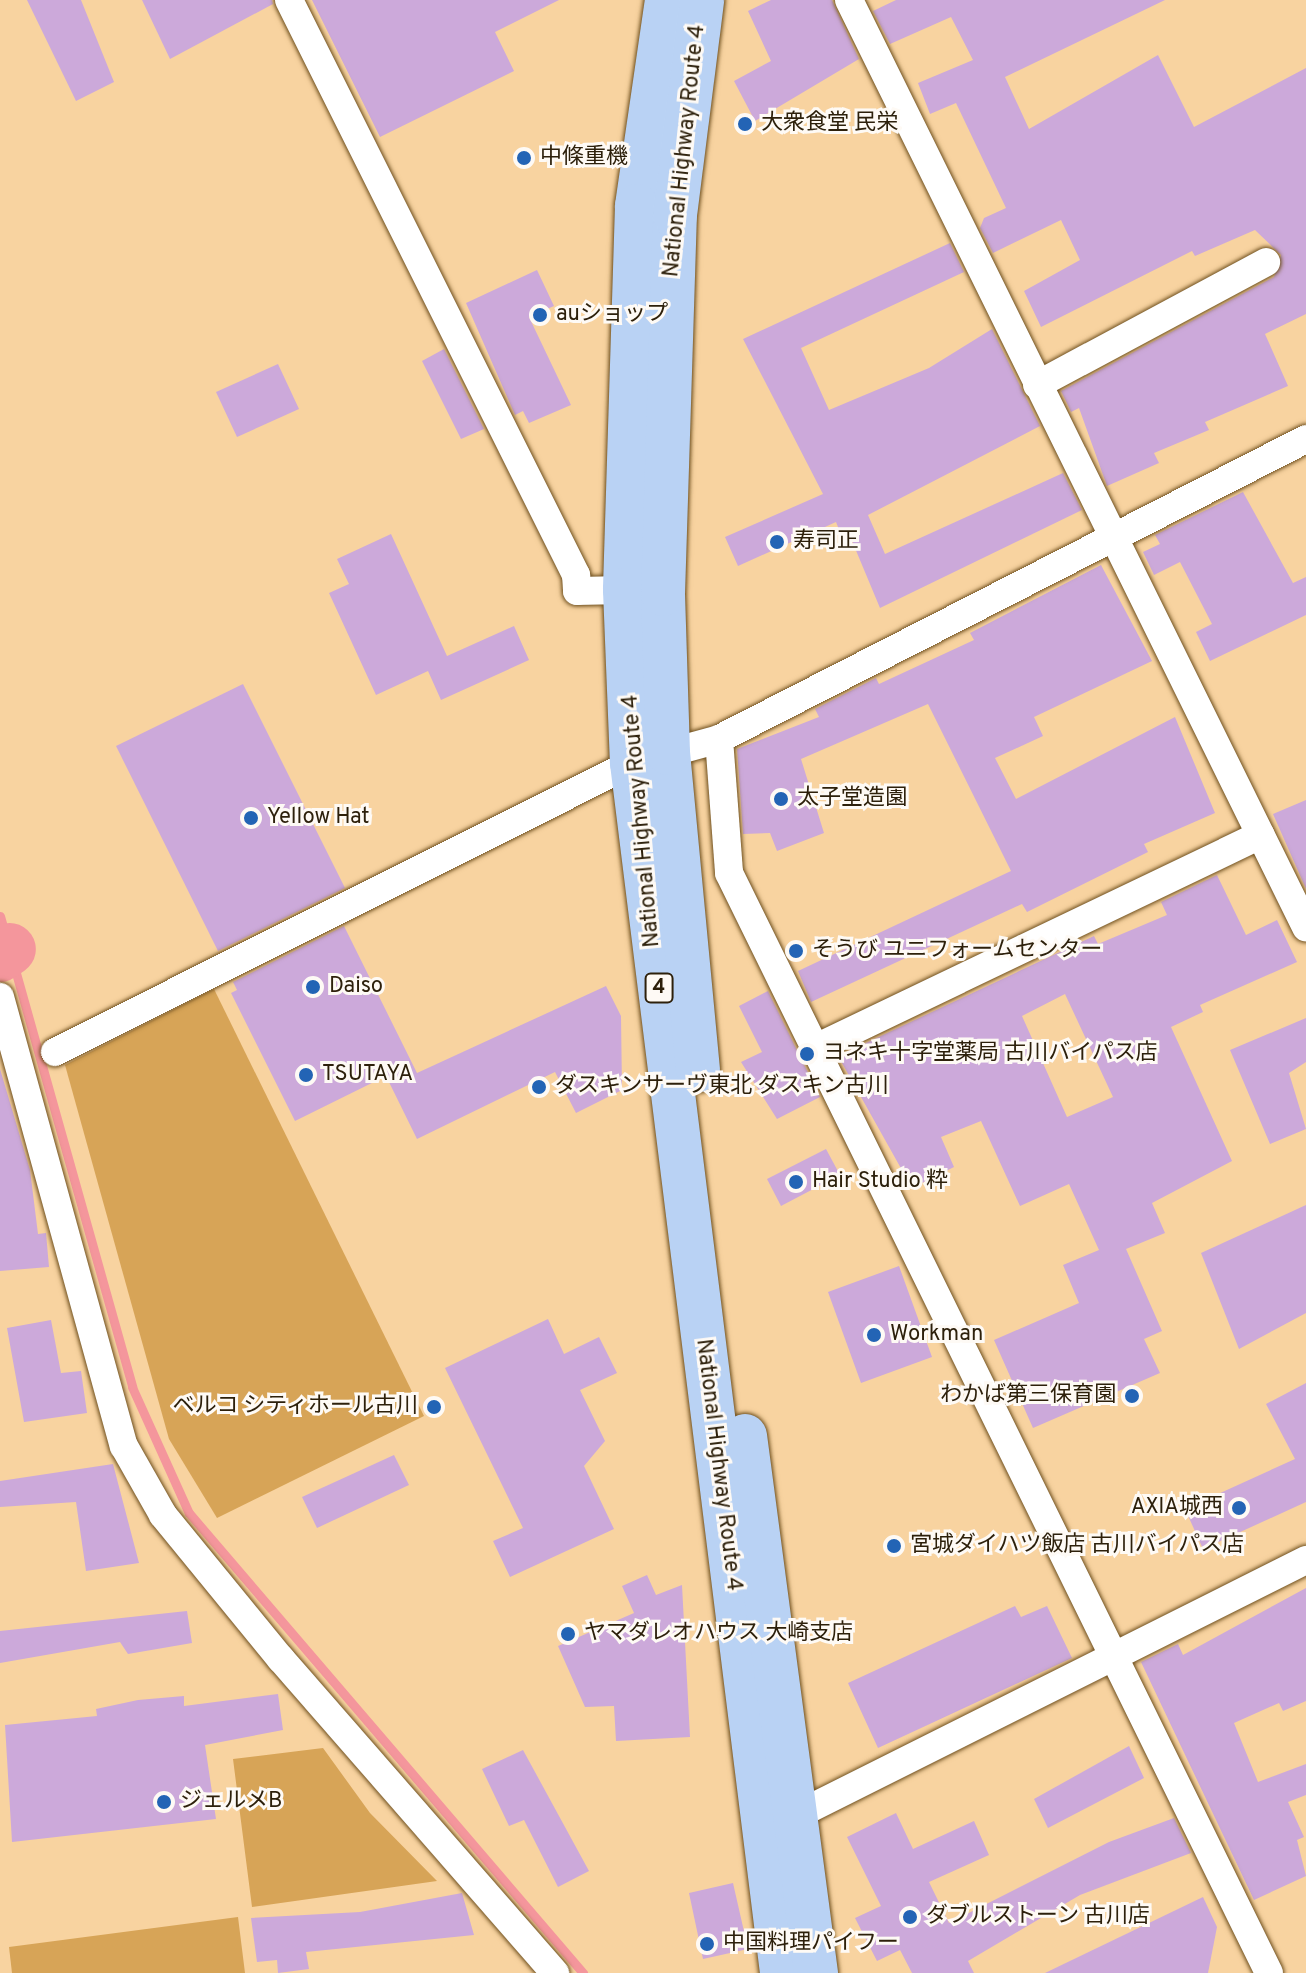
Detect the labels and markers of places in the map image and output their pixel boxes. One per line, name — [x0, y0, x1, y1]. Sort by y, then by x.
place label: 大衆食堂 民栄 — [761, 111, 898, 137]
marker: 大衆食堂 民栄 — [736, 115, 754, 133]
place label: 中條重機 — [540, 145, 628, 171]
marker: 中條重機 — [515, 149, 533, 167]
place label: auショップ — [556, 302, 668, 328]
marker: auショップ — [531, 306, 549, 324]
place label: 寿司正 — [793, 529, 859, 555]
marker: 寿司正 — [768, 533, 786, 551]
place label: 太子堂造園 — [797, 786, 907, 812]
marker: 太子堂造園 — [772, 790, 790, 808]
place label: Yellow Hat — [267, 805, 370, 831]
marker: Yellow Hat — [242, 809, 260, 827]
place label: そうび ユニフォームセンター — [812, 938, 1103, 964]
marker: そうび ユニフォームセンター — [787, 942, 805, 960]
place label: Daiso — [329, 974, 383, 1000]
marker: Daiso — [304, 978, 322, 996]
place label: ヨネキ十字堂薬局 古川バイパス店 — [823, 1041, 1158, 1067]
marker: ヨネキ十字堂薬局 古川バイパス店 — [798, 1045, 816, 1063]
place label: TSUTAYA — [322, 1062, 413, 1088]
marker: TSUTAYA — [297, 1066, 315, 1084]
place label: ダスキンサーヴ東北 ダスキン古川 — [555, 1074, 890, 1100]
marker: ダスキンサーヴ東北 ダスキン古川 — [530, 1078, 548, 1096]
place label: Hair Studio 粋 — [812, 1169, 948, 1195]
marker: Hair Studio 粋 — [787, 1173, 805, 1191]
place label: Workman — [890, 1322, 983, 1348]
marker: Workman — [865, 1326, 883, 1344]
place label: わかば第三保育園 — [940, 1383, 1116, 1409]
marker: わかば第三保育園 — [1123, 1387, 1141, 1405]
place label: ベルコ シティホール古川 — [171, 1394, 418, 1420]
marker: ベルコ シティホール古川 — [425, 1398, 443, 1416]
place label: AXIA城西 — [1131, 1495, 1223, 1521]
marker: AXIA城西 — [1230, 1499, 1248, 1517]
place label: 宮城ダイハツ飯店 古川バイパス店 — [910, 1533, 1245, 1559]
marker: 宮城ダイハツ飯店 古川バイパス店 — [885, 1537, 903, 1555]
place label: ヤマダレオハウス 大崎支店 — [584, 1621, 853, 1647]
marker: ヤマダレオハウス 大崎支店 — [559, 1625, 577, 1643]
place label: ジェルメB — [180, 1789, 282, 1815]
marker: ジェルメB — [155, 1793, 173, 1811]
place label: ダブルストーン 古川店 — [926, 1904, 1151, 1930]
marker: ダブルストーン 古川店 — [901, 1908, 919, 1926]
place label: 中国料理パイフー — [723, 1931, 899, 1957]
marker: 中国料理パイフー — [698, 1935, 716, 1953]

